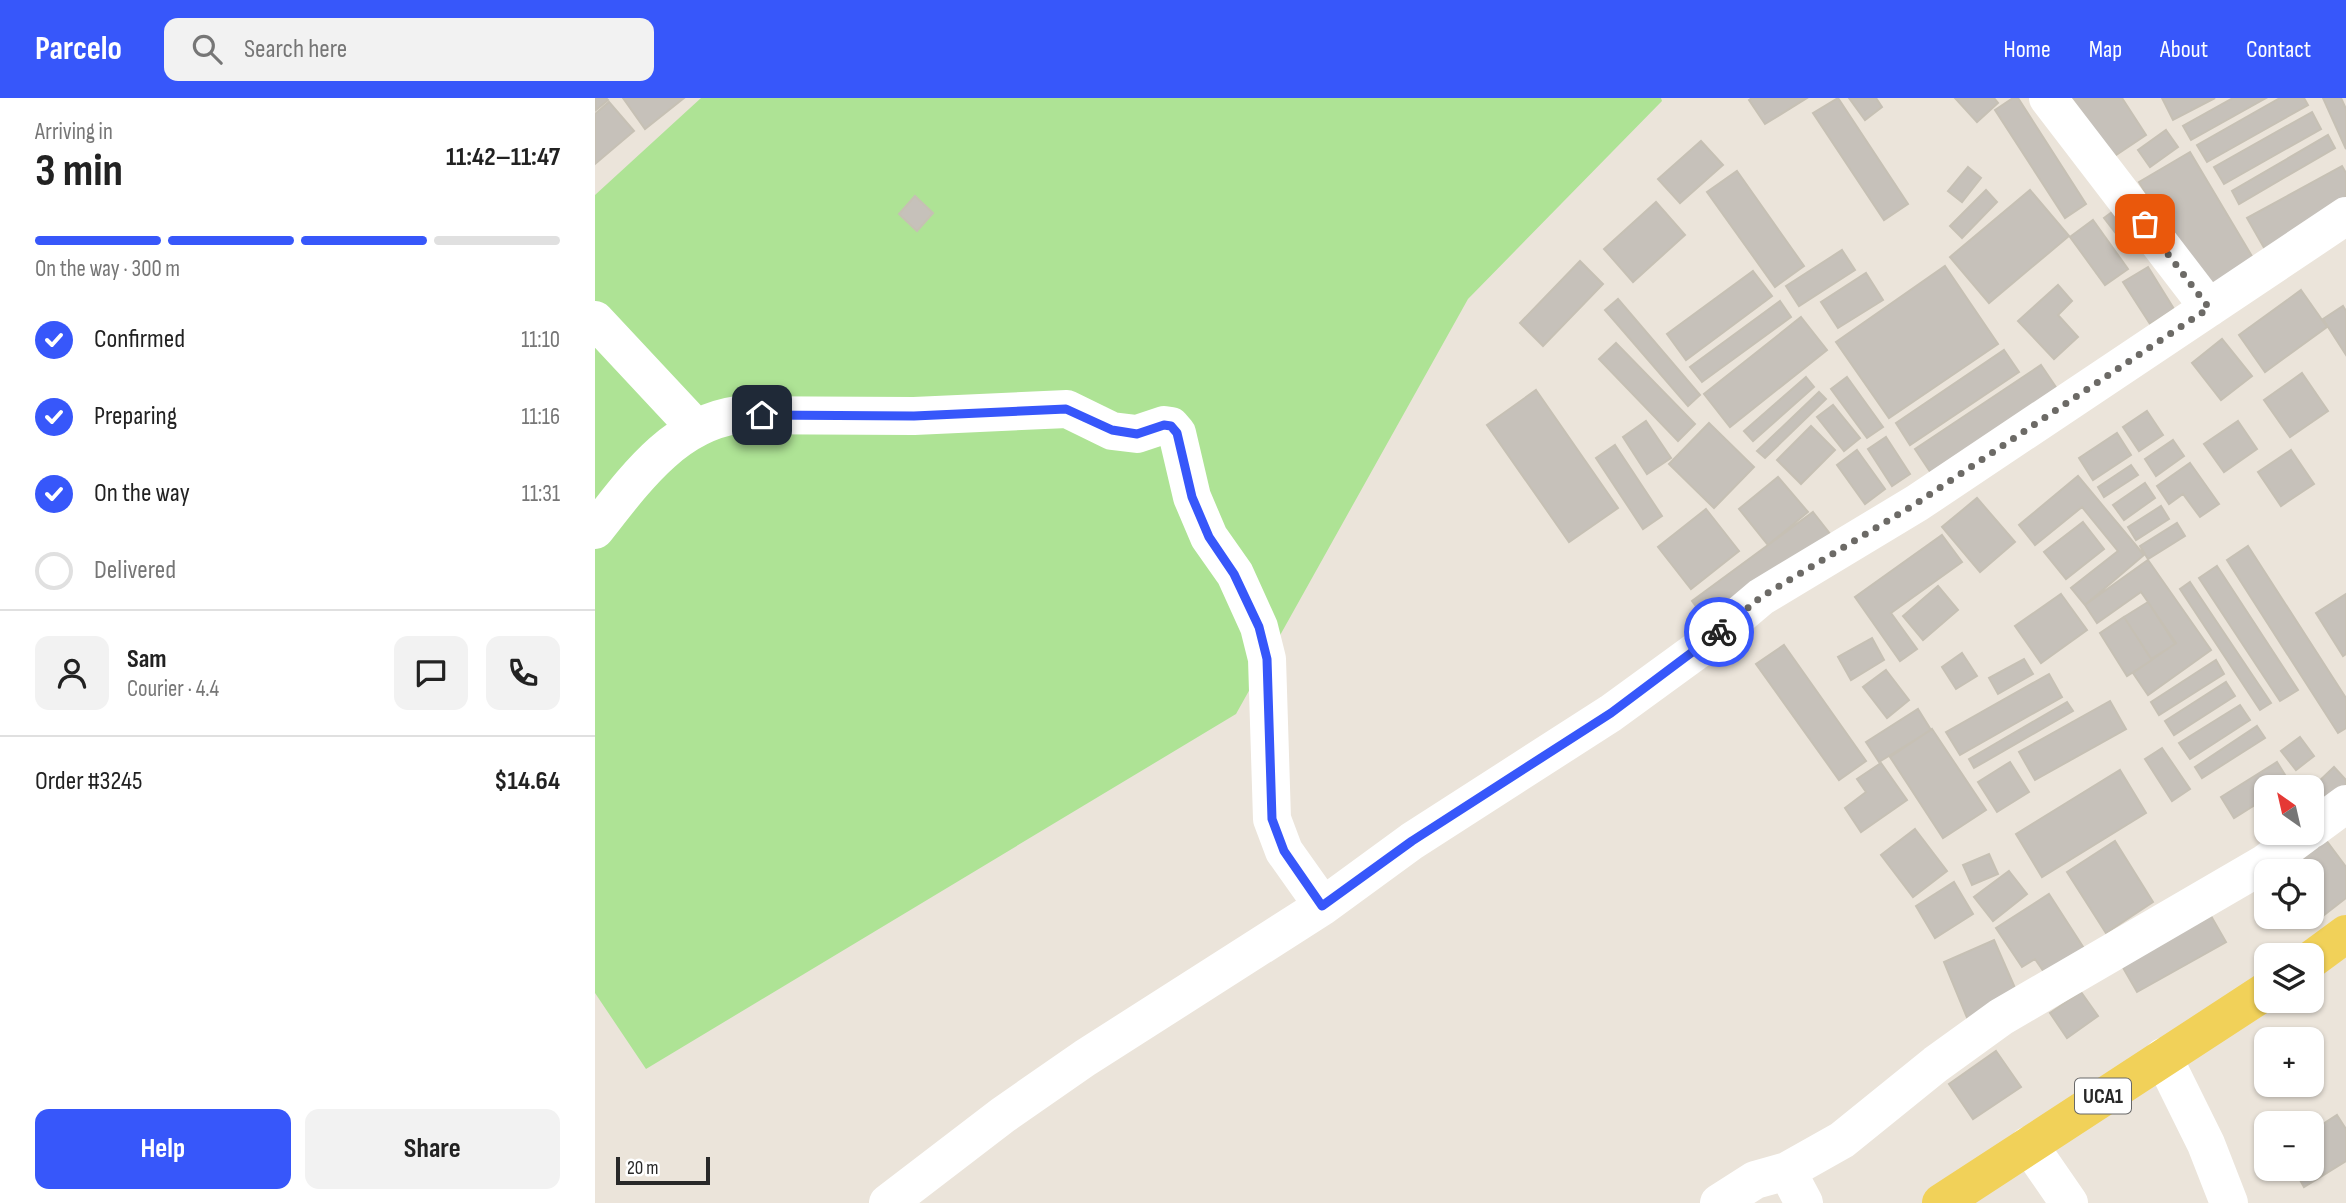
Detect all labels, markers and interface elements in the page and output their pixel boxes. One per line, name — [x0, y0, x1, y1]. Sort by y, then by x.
search box — [164, 18, 654, 81]
text: Parcelo — [35, 29, 122, 69]
icon: search — [188, 30, 226, 68]
text: Search here — [244, 34, 347, 65]
text: Home — [2003, 35, 2051, 64]
text: Map — [2089, 35, 2122, 64]
text: About — [2160, 35, 2208, 64]
text: Contact — [2246, 35, 2311, 64]
text: Arriving in — [35, 118, 113, 146]
text: 11:42–11:47 — [446, 142, 560, 173]
text: 3 min — [35, 144, 123, 199]
pin — [2115, 194, 2175, 254]
icon: bag — [2126, 205, 2164, 243]
text: On the way · 300 m — [35, 255, 180, 283]
icon: check — [35, 321, 73, 359]
text: Confirmed — [94, 324, 185, 355]
text: 11:10 — [521, 326, 560, 354]
pin — [732, 385, 792, 445]
icon: home — [743, 396, 781, 434]
icon: check — [35, 398, 73, 436]
text: Preparing — [94, 401, 177, 432]
text: 11:16 — [521, 403, 560, 431]
icon: check — [35, 475, 73, 513]
text: On the way — [94, 478, 190, 509]
text: 11:31 — [522, 480, 560, 508]
text: Delivered — [94, 555, 176, 586]
courier — [1684, 597, 1754, 667]
icon: bike — [1700, 613, 1738, 651]
button: person — [35, 636, 109, 710]
button: chat — [394, 636, 468, 710]
button: phone — [486, 636, 560, 710]
text: Sam — [127, 644, 167, 675]
text: Courier · 4.4 — [127, 675, 219, 703]
text: Order #3245 — [35, 766, 142, 797]
text: $14.64 — [494, 766, 560, 797]
north arrow — [2254, 775, 2324, 845]
map controls — [2254, 775, 2324, 1181]
button: locate — [2254, 859, 2324, 929]
button: layers — [2254, 943, 2324, 1013]
button: + — [2254, 1027, 2324, 1097]
road number: UCA1 — [2075, 1079, 2131, 1114]
button: Help — [35, 1109, 291, 1189]
button: Share — [305, 1109, 560, 1189]
button: − — [2254, 1111, 2324, 1181]
scale bar — [616, 1154, 711, 1186]
text: 20 m — [627, 1157, 659, 1180]

